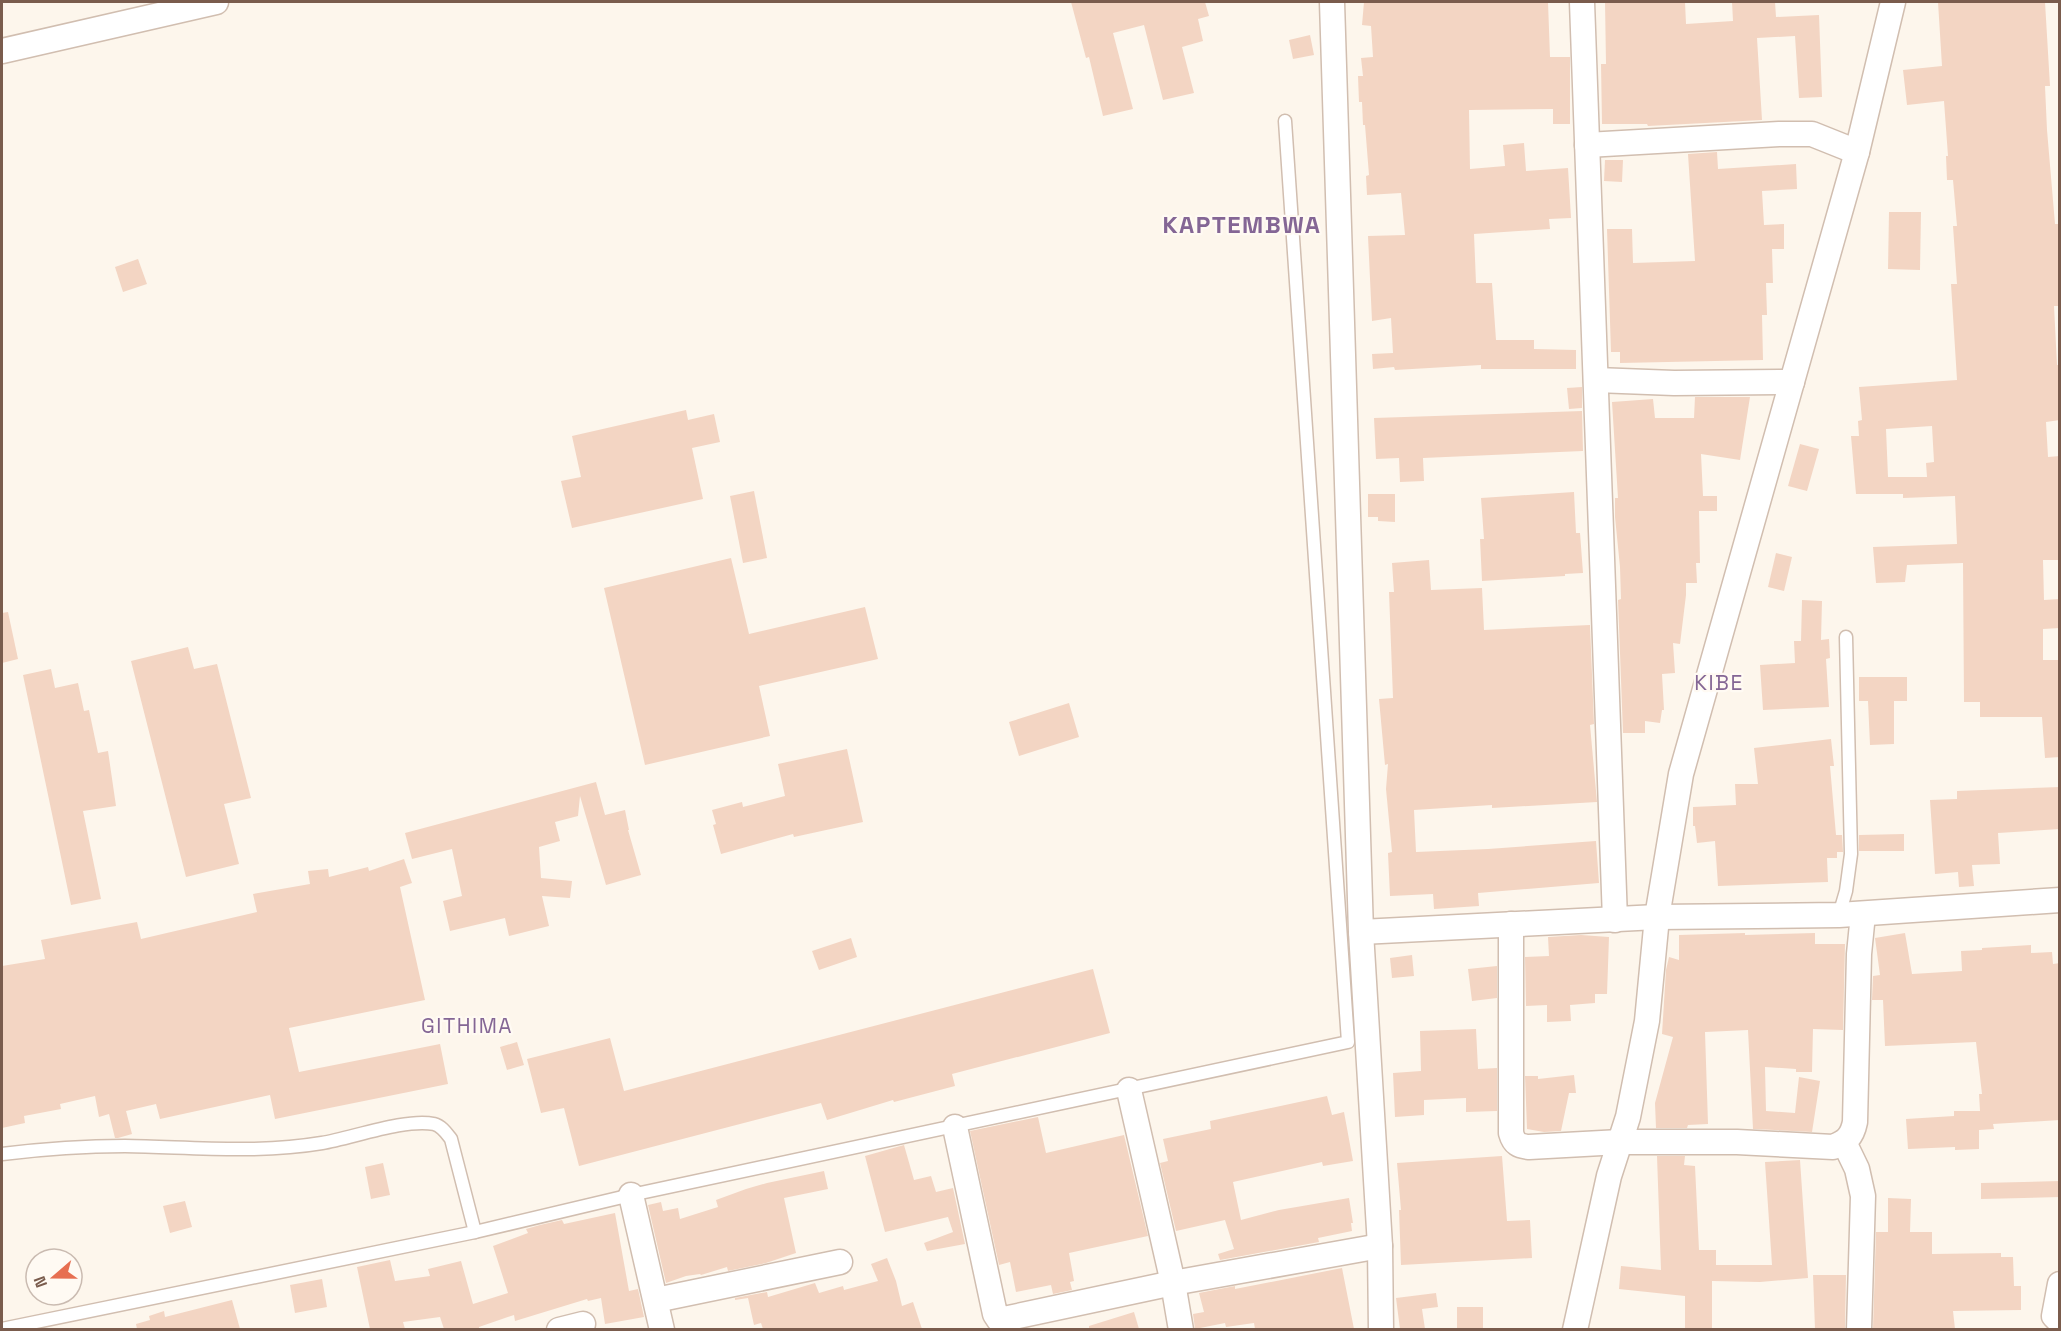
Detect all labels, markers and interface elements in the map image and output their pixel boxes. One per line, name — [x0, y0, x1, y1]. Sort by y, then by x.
district label: KAPTEMBWA — [1162, 209, 1322, 240]
district label: KIBE — [1694, 669, 1744, 696]
district label: GITHIMA — [421, 1012, 513, 1039]
north arrow — [24, 1247, 84, 1307]
text: N — [29, 1273, 52, 1291]

